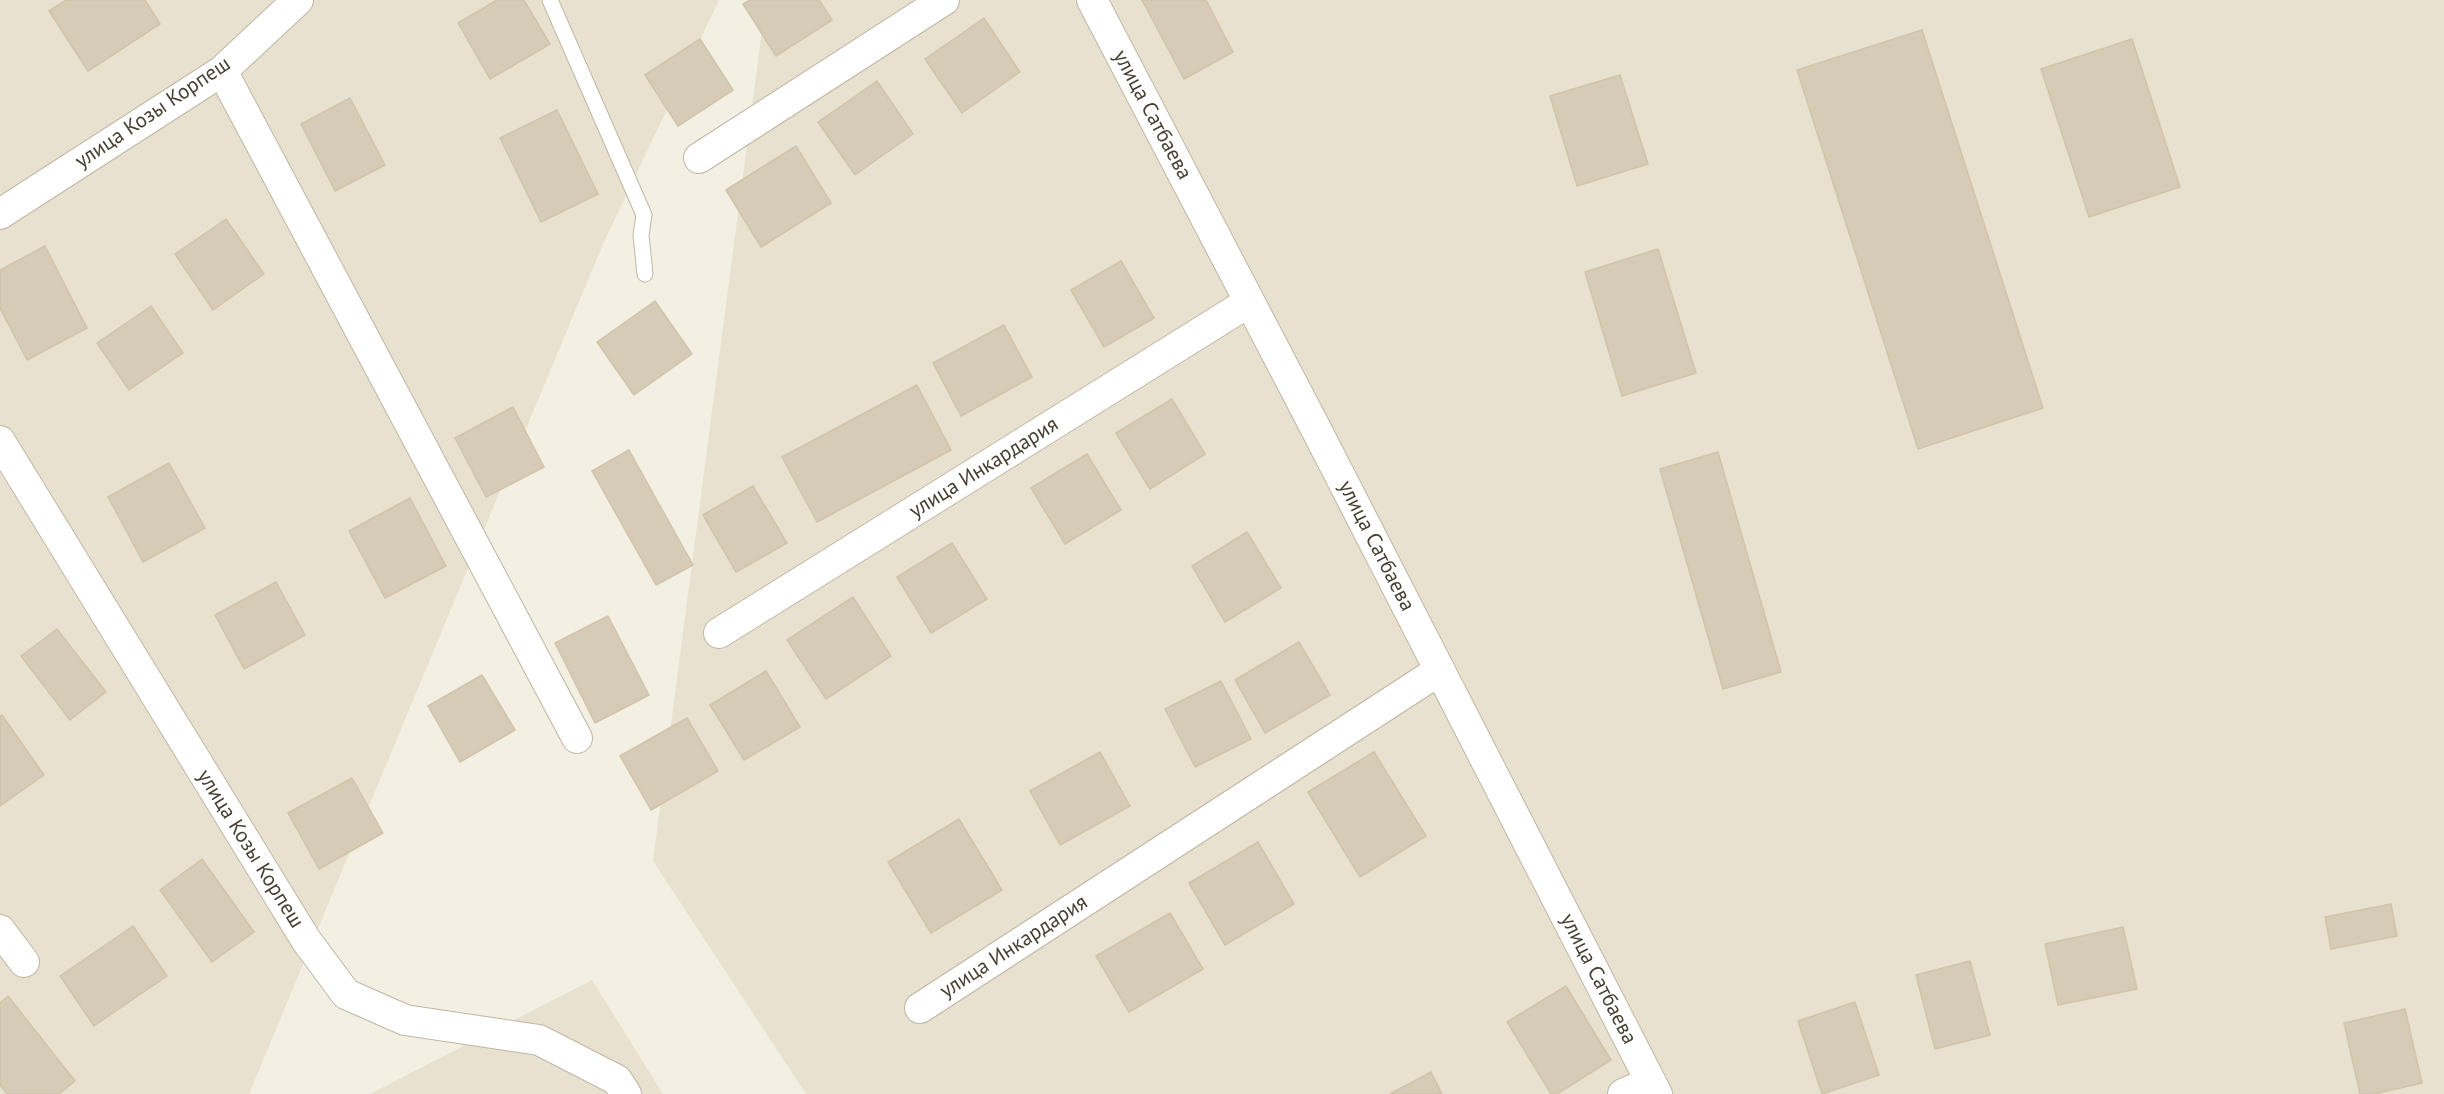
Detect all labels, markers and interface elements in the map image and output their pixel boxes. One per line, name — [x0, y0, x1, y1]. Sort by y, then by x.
street label: улица Сатбаева — [1107, 46, 1197, 184]
street label: улица Козы Корпеш — [71, 52, 235, 174]
street label: улица Инкардария — [905, 412, 1063, 524]
street label: улица Сатбаева — [1332, 477, 1420, 615]
street label: улица Козы Корпеш — [191, 765, 309, 933]
street label: улица Инкардария — [935, 890, 1093, 1004]
street label: улица Сатбаева — [1554, 910, 1642, 1048]

